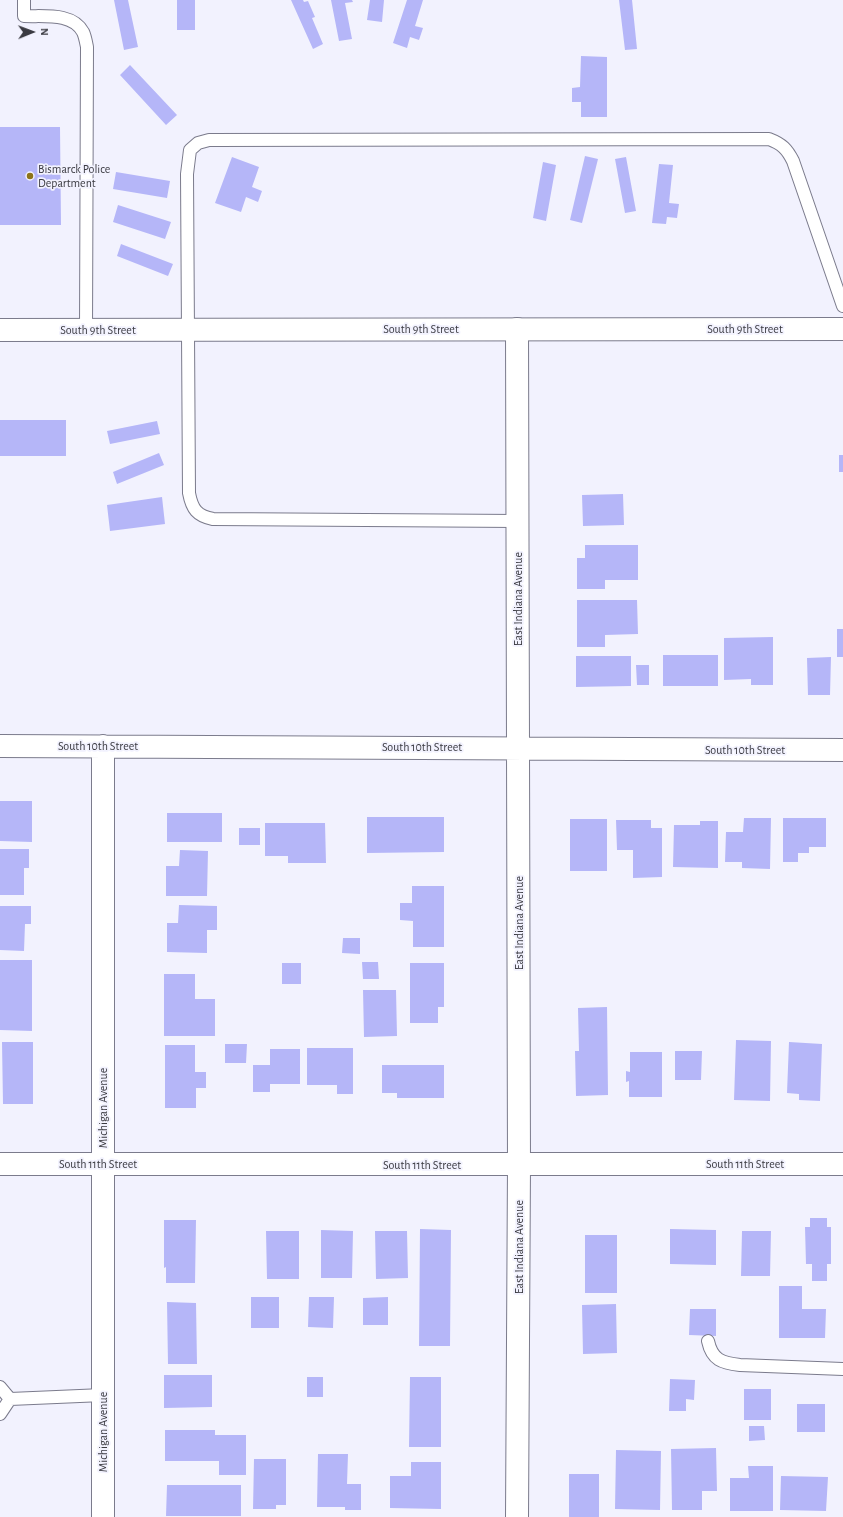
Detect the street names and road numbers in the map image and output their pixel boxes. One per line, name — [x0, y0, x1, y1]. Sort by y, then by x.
street label: South 9th Street — [383, 322, 459, 336]
street label: South 9th Street — [707, 322, 783, 336]
street label: South 9th Street — [60, 323, 136, 337]
street label: East Indiana Avenue — [511, 552, 525, 646]
street label: South 10th Street — [58, 739, 138, 753]
street label: South 10th Street — [382, 740, 462, 754]
street label: South 10th Street — [705, 743, 785, 757]
street label: East Indiana Avenue — [512, 876, 526, 970]
street label: Michigan Avenue — [96, 1068, 110, 1148]
street label: South 11th Street — [59, 1157, 137, 1171]
street label: South 11th Street — [706, 1157, 784, 1171]
street label: South 11th Street — [383, 1158, 461, 1172]
street label: East Indiana Avenue — [512, 1200, 526, 1294]
street label: Michigan Avenue — [96, 1392, 110, 1472]

